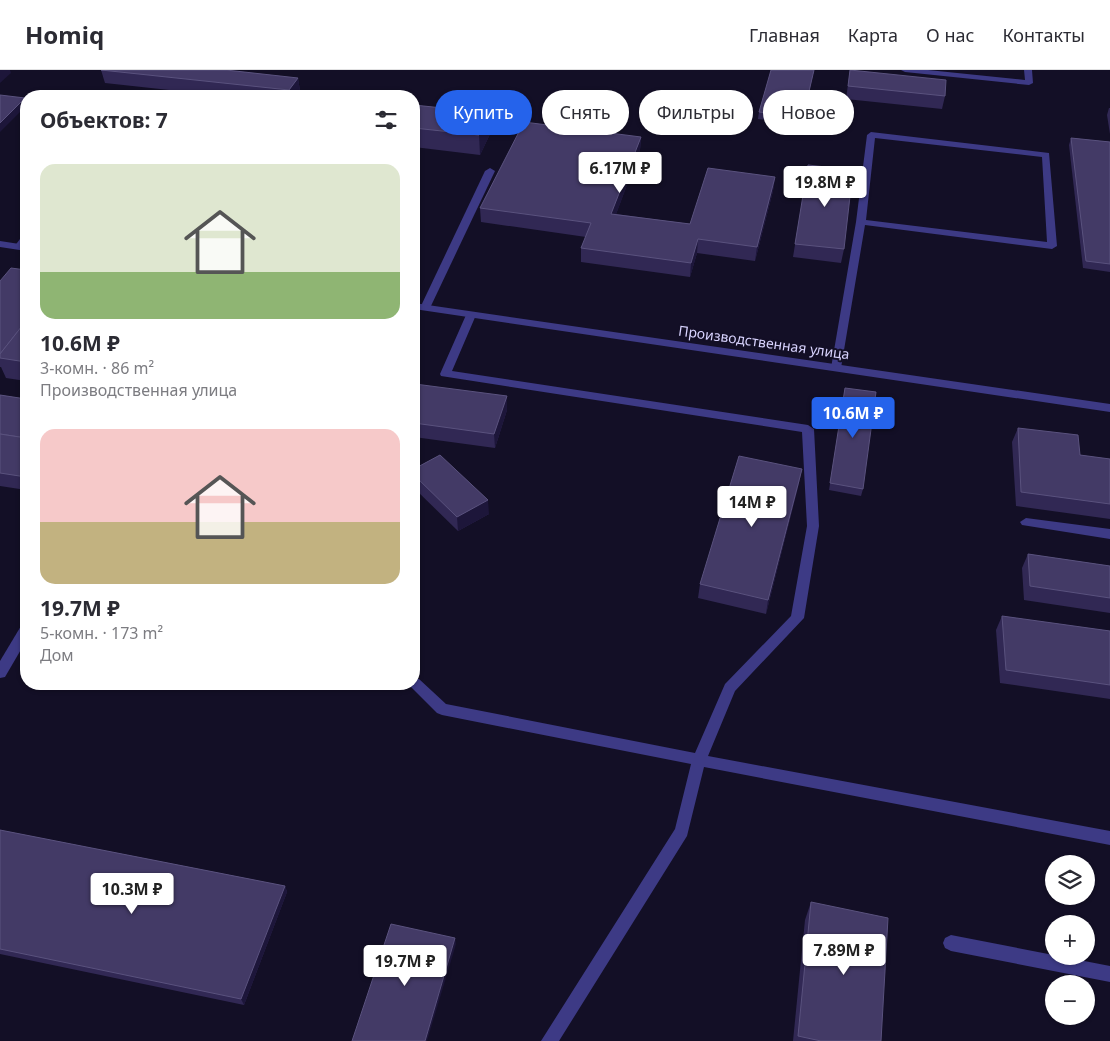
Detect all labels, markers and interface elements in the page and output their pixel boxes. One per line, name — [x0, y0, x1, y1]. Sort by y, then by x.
text: Homiq — [25, 18, 104, 51]
text: Главная — [749, 23, 820, 47]
text: Карта — [848, 23, 898, 47]
text: О нас — [926, 23, 974, 47]
text: Контакты — [1002, 23, 1085, 47]
chip: Купить — [435, 90, 532, 135]
chip: Снять — [542, 90, 629, 135]
chip: Фильтры — [639, 90, 753, 135]
chip: Новое — [763, 90, 854, 135]
text: Объектов: 7 — [40, 106, 168, 134]
icon: filters — [372, 106, 400, 134]
pin: 6.17M ₽ — [574, 152, 666, 194]
text: 6.17M ₽ — [590, 157, 650, 179]
pin: 19.8M ₽ — [779, 166, 871, 208]
text: 19.8M ₽ — [795, 171, 855, 193]
icon: home — [175, 197, 265, 287]
street label: Производственная улица — [677, 321, 851, 363]
text: 10.6M ₽ — [40, 329, 120, 357]
text: 3-комн. · 86 m² — [40, 357, 154, 379]
text: Производственная улица — [40, 379, 237, 401]
pin: 10.6M ₽ — [807, 396, 899, 439]
text: 10.6M ₽ — [823, 402, 883, 424]
icon: home — [175, 462, 265, 552]
pin: 14M ₽ — [717, 486, 787, 528]
text: 14M ₽ — [728, 491, 776, 513]
text: 19.7M ₽ — [40, 594, 120, 622]
text: 5-комн. · 173 m² — [40, 622, 163, 644]
text: Дом — [40, 644, 73, 666]
map controls — [1045, 855, 1095, 1025]
button: layers — [1045, 855, 1095, 905]
pin: 10.3M ₽ — [86, 872, 178, 915]
text: 10.3M ₽ — [102, 878, 162, 900]
button: + — [1045, 915, 1095, 965]
pin: 7.89M ₽ — [798, 934, 890, 976]
text: 7.89M ₽ — [814, 939, 874, 961]
pin: 19.7M ₽ — [359, 944, 451, 987]
text: 19.7M ₽ — [375, 950, 435, 972]
button: − — [1045, 975, 1095, 1025]

